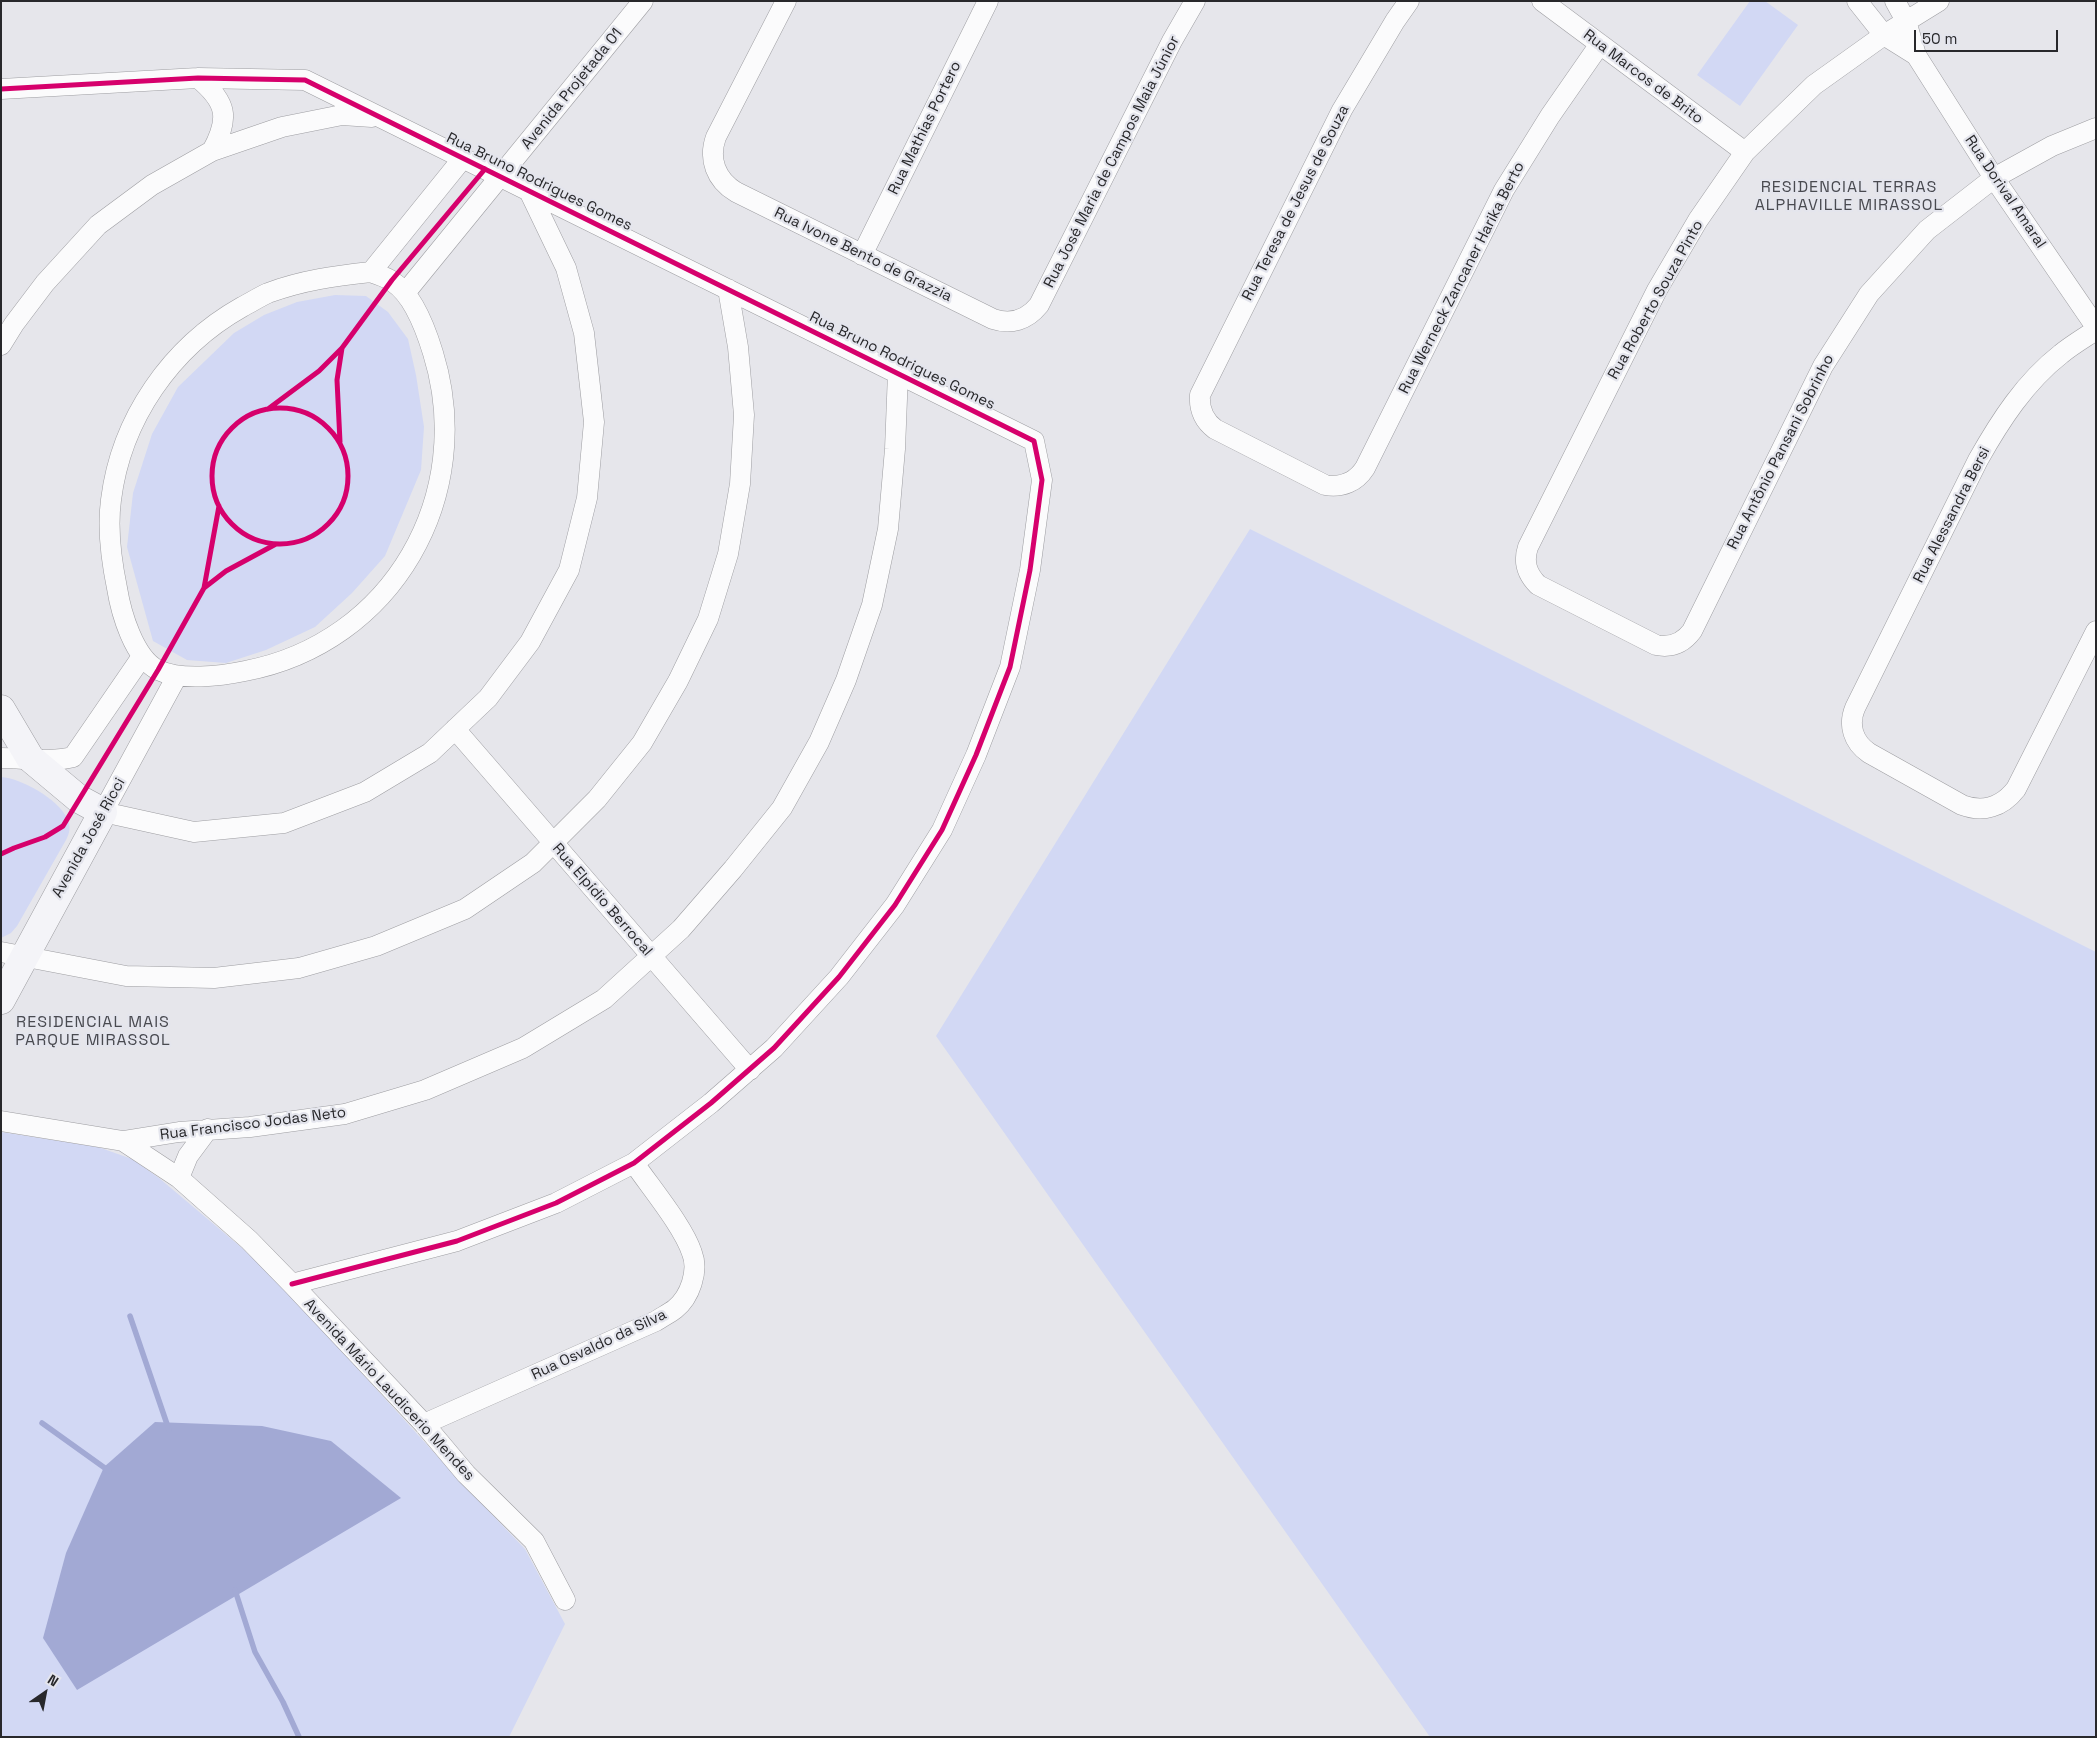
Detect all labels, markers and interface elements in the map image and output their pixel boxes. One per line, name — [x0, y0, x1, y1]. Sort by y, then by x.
scale bar — [1917, 20, 2061, 52]
street label: Avenida Projetada 01 — [518, 25, 626, 153]
street label: Rua Marcos de Brito — [1579, 26, 1707, 128]
text: 50 m — [1922, 29, 1957, 48]
street label: Rua José Maria de Campos Maia Júnior — [1040, 33, 1184, 291]
street label: Rua Mathias Portero — [885, 58, 965, 198]
street label: Rua Teresa de Jesus de Souza — [1239, 102, 1353, 304]
street label: Rua Bruno Rodrigues Gomes — [443, 129, 635, 235]
street label: Rua Dorival Amaral — [1961, 132, 2049, 252]
street label: Rua Werneck Zancaner Harika Berto — [1395, 159, 1529, 397]
district label: RESIDENCIAL TERRAS ALPHAVILLE MIRASSOL — [1752, 178, 1946, 216]
street label: Rua Ivone Bento de Grazzia — [771, 204, 955, 306]
street label: Rua Roberto Souza Pinto — [1605, 217, 1707, 383]
street label: Rua Bruno Rodrigues Gomes — [806, 308, 998, 414]
street label: Rua Antônio Pansani Sobrinho — [1724, 351, 1838, 553]
street label: Rua Alessandra Bersi — [1910, 444, 1994, 586]
street label: Avenida José Ricci — [49, 775, 129, 901]
street label: Rua Elpídio Berrocal — [548, 840, 656, 960]
district label: RESIDENCIAL MAIS PARQUE MIRASSOL — [13, 1013, 173, 1051]
street label: Rua Francisco Jodas Neto — [159, 1104, 347, 1144]
street label: Avenida Mário Laudicerio Mendes — [300, 1295, 478, 1485]
street label: Rua Osvaldo da Silva — [529, 1306, 669, 1384]
north arrow — [20, 1668, 70, 1718]
text: N — [44, 1670, 62, 1691]

